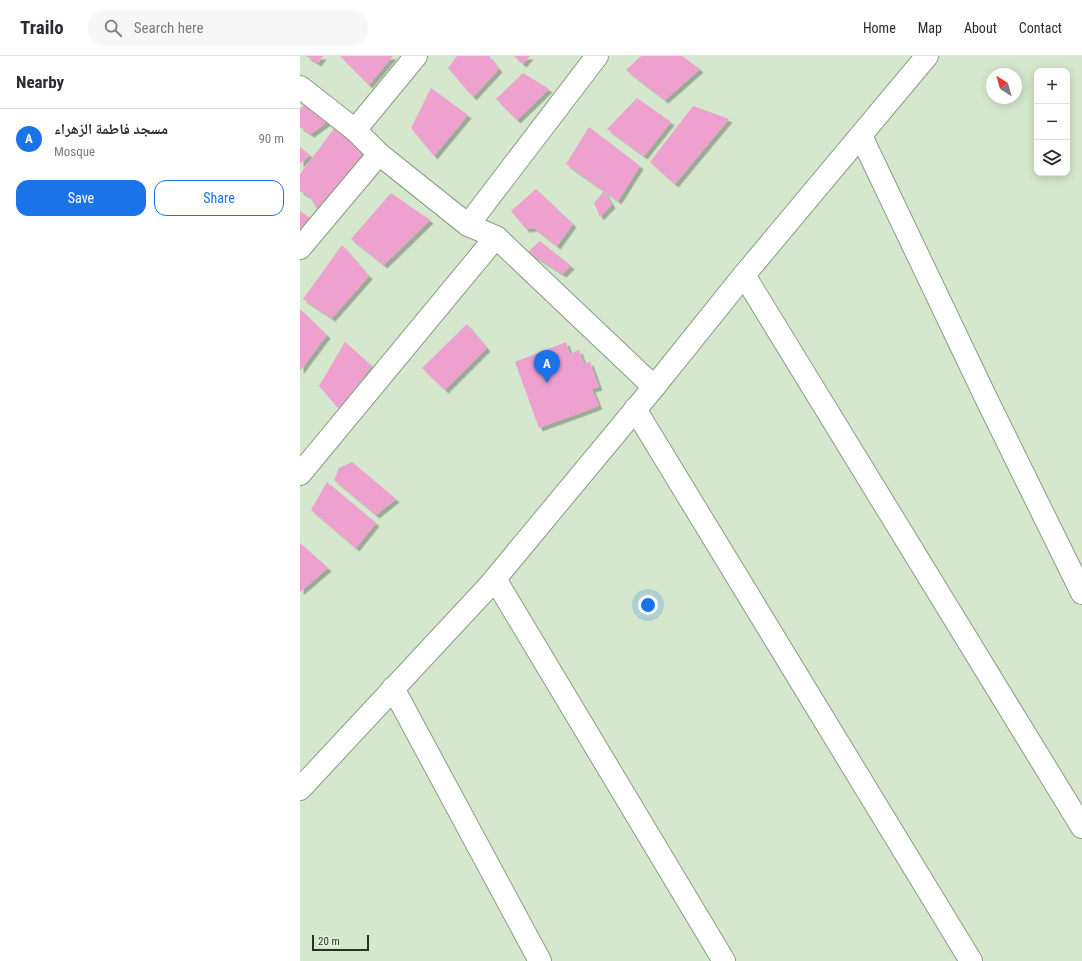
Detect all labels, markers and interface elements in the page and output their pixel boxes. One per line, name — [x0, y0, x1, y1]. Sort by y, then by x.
search box — [88, 10, 368, 46]
text: Trailo — [20, 16, 64, 39]
icon: search — [102, 17, 124, 39]
text: Search here — [134, 19, 203, 37]
text: Home — [863, 20, 896, 36]
text: Map — [918, 20, 942, 36]
text: About — [964, 20, 997, 36]
text: Contact — [1019, 20, 1062, 36]
north arrow — [986, 68, 1022, 104]
map controls — [1034, 68, 1070, 176]
button: + — [1034, 68, 1070, 104]
text: Nearby — [16, 72, 64, 92]
button: − — [1034, 104, 1070, 140]
text: مسجد فاطمة الزهراء — [54, 120, 168, 138]
text: A — [25, 131, 33, 146]
text: 90 m — [258, 131, 284, 146]
button: layers — [1034, 140, 1070, 176]
text: Mosque — [54, 144, 95, 159]
button: Save — [16, 180, 146, 216]
button: Share — [154, 180, 284, 216]
pin: A — [534, 350, 560, 383]
your location — [638, 595, 658, 615]
scale bar — [312, 933, 369, 952]
text: 20 m — [318, 935, 340, 948]

